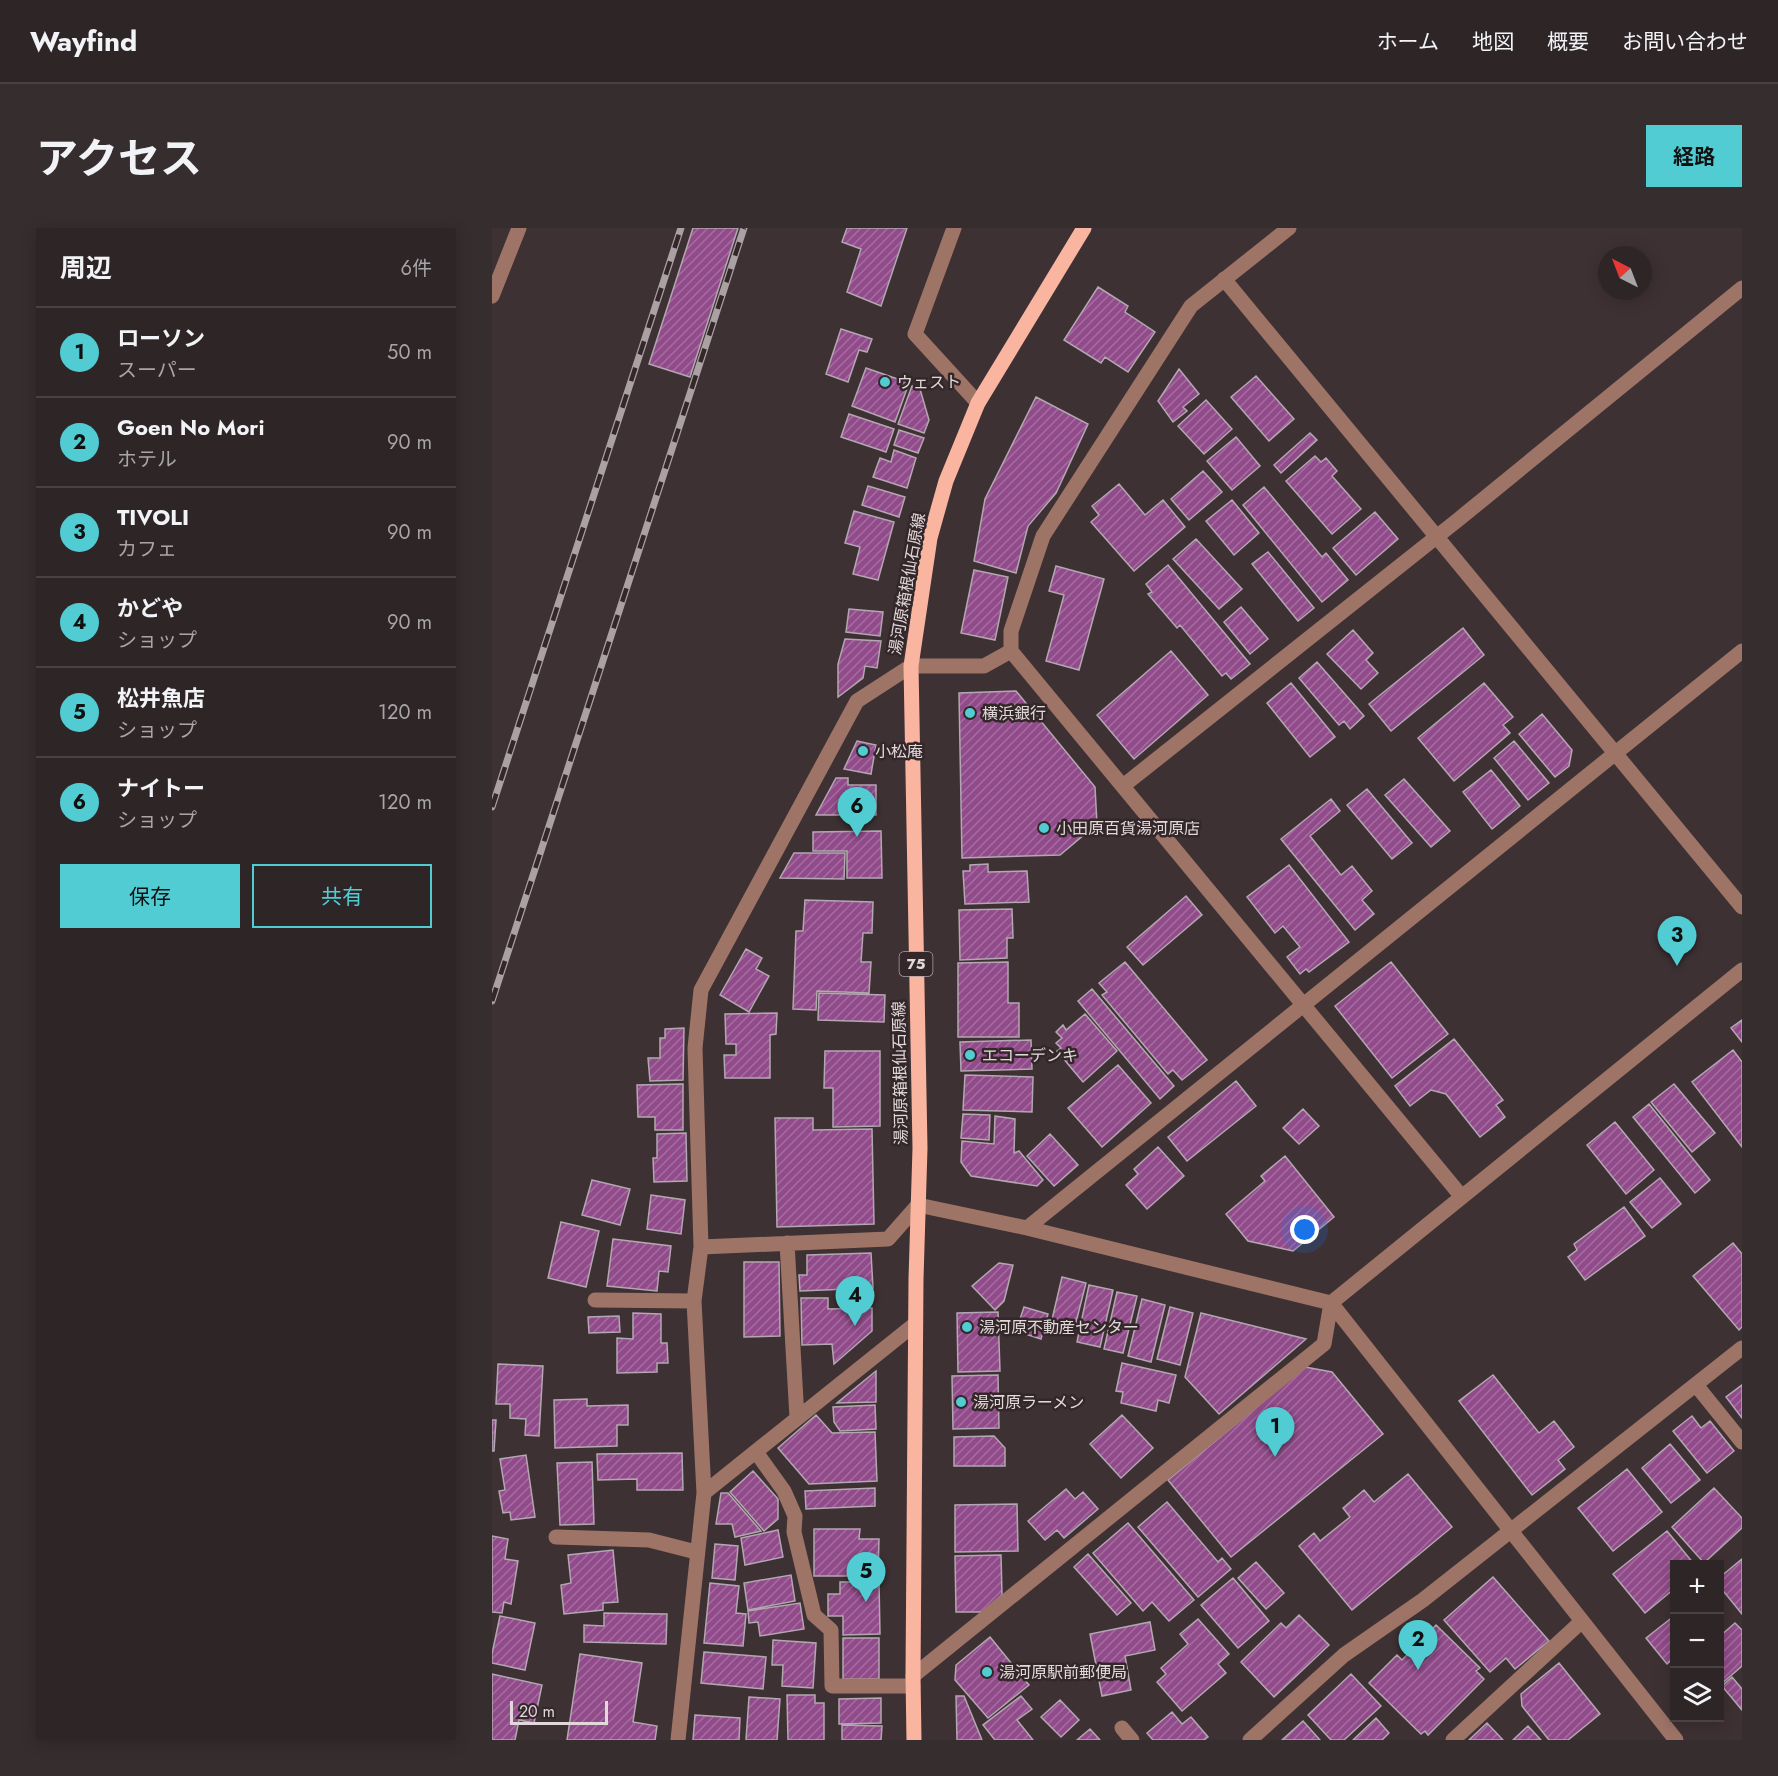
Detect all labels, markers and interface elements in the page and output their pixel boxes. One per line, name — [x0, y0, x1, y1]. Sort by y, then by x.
text: Wayfind — [30, 21, 137, 62]
text: ホーム — [1377, 27, 1439, 57]
text: 地図 — [1472, 27, 1514, 57]
text: 概要 — [1547, 27, 1589, 57]
text: お問い合わせ — [1622, 27, 1748, 57]
button: 経路 — [1646, 125, 1742, 187]
text: アクセス — [36, 128, 202, 189]
north arrow — [1598, 246, 1652, 300]
text: 周辺 — [60, 249, 112, 287]
text: 6件 — [400, 254, 432, 283]
text: ローソン — [117, 322, 205, 354]
text: 1 — [74, 338, 85, 367]
text: 50 m — [387, 338, 432, 367]
text: スーパー — [117, 356, 197, 385]
place label: ウェスト — [897, 371, 961, 394]
marker: ウェスト — [878, 375, 892, 389]
text: Goen No Mori — [117, 411, 265, 443]
text: 2 — [73, 428, 86, 457]
text: 90 m — [387, 428, 432, 457]
text: ホテル — [117, 445, 177, 474]
text: TIVOLI — [117, 501, 189, 533]
street label: 湯河原箱根仙石原線 — [883, 511, 931, 657]
text: 3 — [73, 518, 86, 547]
text: 90 m — [387, 518, 432, 547]
text: カフェ — [117, 535, 177, 564]
text: かどや — [117, 592, 183, 624]
text: 4 — [73, 608, 86, 637]
text: 90 m — [387, 608, 432, 637]
text: ショップ — [117, 626, 197, 655]
text: 松井魚店 — [117, 682, 205, 714]
text: 5 — [73, 698, 86, 727]
text: 120 m — [378, 698, 432, 727]
place label: 横浜銀行 — [982, 702, 1046, 725]
marker: 横浜銀行 — [963, 706, 977, 720]
text: ショップ — [117, 716, 197, 745]
place label: 小松庵 — [875, 740, 923, 763]
marker: 小松庵 — [856, 744, 870, 758]
text: ナイトー — [117, 772, 205, 804]
text: 6 — [73, 788, 86, 817]
text: 120 m — [378, 788, 432, 817]
pin: 6 — [838, 788, 877, 837]
text: ショップ — [117, 806, 197, 835]
place label: 小田原百貨湯河原店 — [1056, 817, 1200, 840]
marker: 小田原百貨湯河原店 — [1037, 821, 1051, 835]
button: 保存 — [60, 864, 240, 928]
button: 共有 — [252, 864, 432, 928]
pin: 3 — [1658, 916, 1696, 966]
road number: 75 — [900, 952, 932, 976]
street label: 湯河原箱根仙石原線 — [887, 1001, 913, 1145]
place label: エコーデンキ — [982, 1044, 1078, 1067]
marker: エコーデンキ — [963, 1048, 977, 1062]
your location — [1290, 1215, 1319, 1244]
pin: 4 — [836, 1276, 874, 1326]
place label: 湯河原不動産センター — [979, 1316, 1139, 1339]
marker: 湯河原不動産センター — [960, 1320, 974, 1334]
place label: 湯河原ラーメン — [973, 1391, 1084, 1414]
marker: 湯河原ラーメン — [954, 1395, 968, 1409]
pin: 1 — [1256, 1408, 1294, 1457]
pin: 5 — [846, 1552, 886, 1602]
map controls — [1670, 1560, 1724, 1722]
button: + — [1670, 1560, 1724, 1614]
button: − — [1670, 1614, 1724, 1668]
pin: 2 — [1398, 1620, 1438, 1670]
place label: 湯河原駅前郵便局 — [999, 1661, 1127, 1684]
marker: 湯河原駅前郵便局 — [980, 1665, 994, 1679]
button: layers — [1670, 1668, 1724, 1722]
scale bar — [510, 1698, 608, 1726]
text: 20 m — [519, 1700, 555, 1723]

